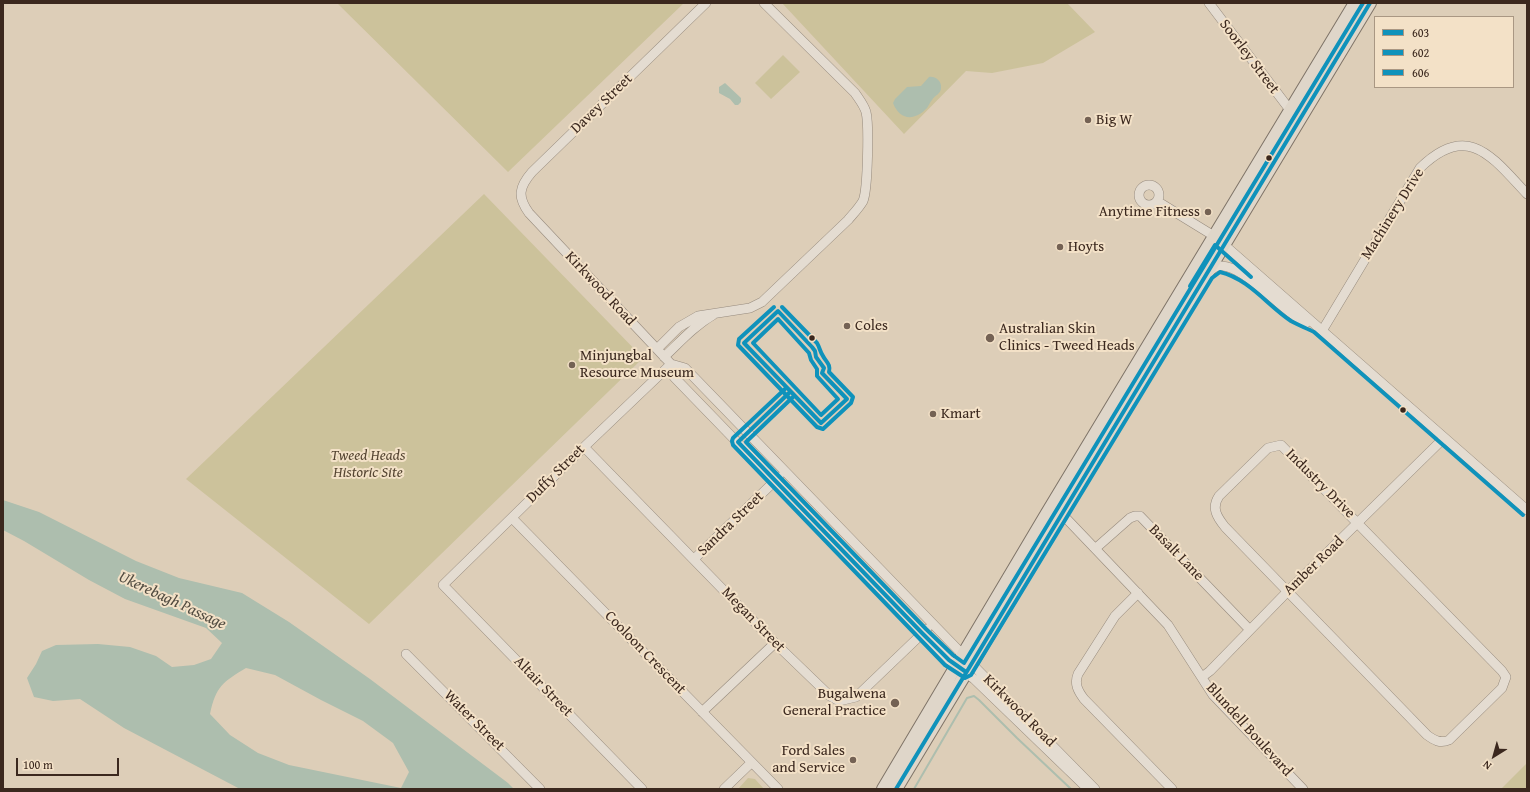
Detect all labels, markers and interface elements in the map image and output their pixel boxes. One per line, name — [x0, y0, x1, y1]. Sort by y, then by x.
street label: Soorley Street — [1215, 16, 1283, 98]
legend — [1374, 16, 1514, 88]
text: 603 — [1412, 24, 1429, 41]
text: 602 — [1412, 44, 1429, 61]
text: 606 — [1412, 64, 1429, 81]
street label: Davey Street — [567, 70, 637, 138]
place label: Big W — [1096, 111, 1132, 129]
marker: Big W — [1083, 115, 1093, 125]
unlabelled marker — [1264, 153, 1274, 163]
street label: Machinery Drive — [1358, 165, 1428, 263]
place label: Anytime Fitness — [1099, 203, 1200, 221]
marker: Anytime Fitness — [1203, 207, 1213, 217]
place label: Hoyts — [1068, 238, 1104, 256]
marker: Hoyts — [1055, 242, 1065, 252]
street label: Kirkwood Road — [561, 248, 639, 330]
place label: Coles — [855, 317, 888, 335]
place label: Australian Skin Clinics - Tweed Heads — [999, 320, 1135, 355]
marker: Coles — [842, 321, 852, 331]
marker: Australian Skin Clinics - Tweed Heads — [984, 332, 996, 344]
unlabelled marker — [807, 333, 817, 343]
place label: Minjungbal Resource Museum — [580, 347, 694, 382]
marker: Minjungbal Resource Museum — [567, 360, 577, 370]
place label: Kmart — [941, 405, 981, 423]
unlabelled marker — [1398, 405, 1408, 415]
marker: Kmart — [928, 409, 938, 419]
street label: Duffy Street — [523, 441, 589, 507]
street label: Industry Drive — [1281, 445, 1359, 523]
park label: Tweed Heads Historic Site — [331, 447, 405, 482]
street label: Sandra Street — [694, 488, 768, 560]
street label: Basalt Lane — [1145, 521, 1207, 585]
street label: Amber Road — [1280, 533, 1348, 599]
water label: Ukerebagh Passage — [115, 568, 229, 634]
street label: Megan Street — [718, 584, 788, 656]
street label: Cooloon Crescent — [601, 607, 689, 699]
street label: Altair Street — [510, 653, 576, 721]
street label: Kirkwood Road — [979, 671, 1059, 751]
street label: Blundell Boulevard — [1202, 679, 1296, 781]
place label: Bugalwena General Practice — [783, 685, 886, 720]
street label: Water Street — [440, 687, 508, 755]
marker: Bugalwena General Practice — [889, 697, 901, 709]
north arrow — [1474, 736, 1514, 776]
place label: Ford Sales and Service — [772, 742, 845, 777]
scale bar — [18, 750, 121, 776]
marker: Ford Sales and Service — [848, 755, 858, 765]
text: 100 m — [23, 756, 53, 773]
text: N — [1479, 757, 1495, 774]

